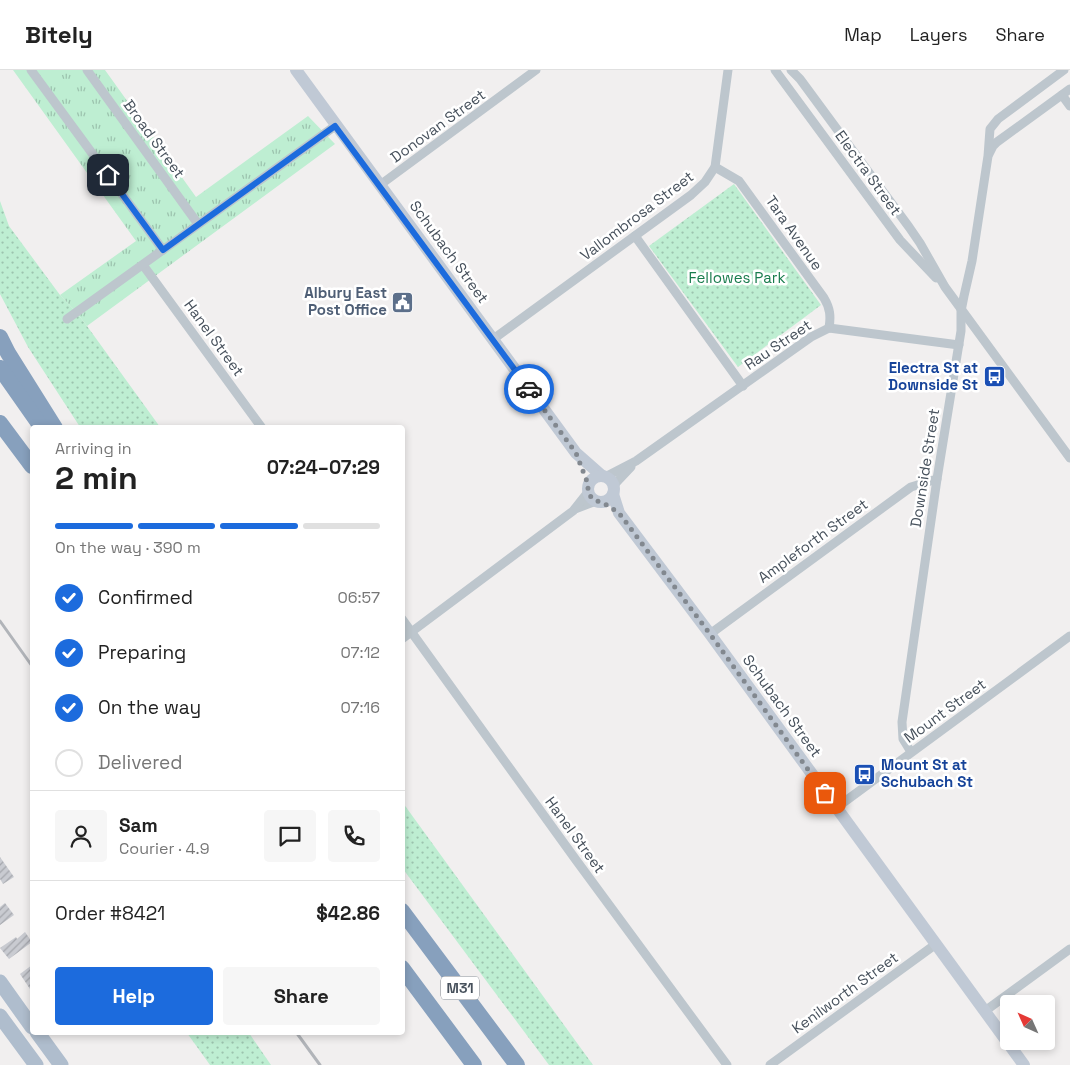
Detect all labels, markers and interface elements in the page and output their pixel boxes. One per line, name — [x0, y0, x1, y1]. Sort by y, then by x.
text: Bitely — [25, 19, 93, 50]
text: Map — [844, 23, 882, 46]
text: Layers — [910, 23, 967, 46]
text: Share — [995, 23, 1045, 46]
street label: Donovan Street — [387, 85, 489, 166]
street label: Broad Street — [120, 96, 189, 182]
street label: Electra Street — [831, 127, 906, 219]
pin — [87, 154, 129, 196]
icon: home — [94, 161, 122, 189]
street label: Vallombrosa Street — [576, 167, 697, 265]
street label: Tara Avenue — [762, 192, 827, 274]
street label: Schubach Street — [406, 197, 493, 307]
park label: Fellowes Park — [688, 268, 786, 287]
place label: Albury East Post Office — [304, 283, 387, 319]
public building icon: Albury East Post Office — [391, 290, 415, 314]
street label: Hanel Street — [180, 296, 249, 380]
street label: Rau Street — [741, 315, 815, 374]
place label: Electra St at Downside St — [888, 358, 978, 394]
courier — [504, 364, 554, 414]
bus stop icon: Electra St at Downside St — [982, 365, 1006, 389]
icon: car — [515, 375, 543, 403]
street label: Downside Street — [906, 407, 943, 529]
text: Arriving in — [55, 438, 132, 459]
text: 07:24–07:29 — [267, 455, 380, 480]
text: 2 min — [55, 458, 138, 498]
street label: Ampleforth Street — [754, 494, 871, 587]
text: On the way · 390 m — [55, 537, 201, 558]
icon: check — [55, 584, 83, 612]
text: Confirmed — [98, 585, 193, 610]
text: 06:57 — [337, 587, 380, 608]
icon: check — [55, 639, 83, 667]
text: Preparing — [98, 640, 186, 665]
text: 07:12 — [341, 642, 380, 663]
street label: Schubach Street — [739, 651, 826, 761]
street label: Mount Street — [900, 674, 990, 747]
icon: check — [55, 694, 83, 722]
text: On the way — [98, 695, 201, 720]
text: 07:16 — [340, 697, 380, 718]
text: Delivered — [98, 750, 183, 775]
place label: Mount St at Schubach St — [881, 755, 973, 791]
bus stop icon: Mount St at Schubach St — [853, 762, 877, 786]
pin — [804, 772, 846, 814]
icon: bag — [811, 779, 839, 807]
street label: Hanel Street — [541, 793, 610, 877]
button: person — [55, 810, 107, 862]
button: chat — [264, 810, 316, 862]
button: phone — [328, 810, 380, 862]
text: Sam — [119, 813, 158, 838]
text: Courier · 4.9 — [119, 838, 209, 859]
text: Order #8421 — [55, 901, 165, 926]
text: $42.86 — [316, 901, 380, 926]
street label: Kenilworth Street — [788, 948, 902, 1038]
button: Help — [55, 967, 213, 1025]
button: Share — [223, 967, 380, 1025]
road number: M31 — [441, 976, 479, 1000]
north arrow — [1000, 995, 1055, 1050]
map controls — [1000, 995, 1055, 1050]

